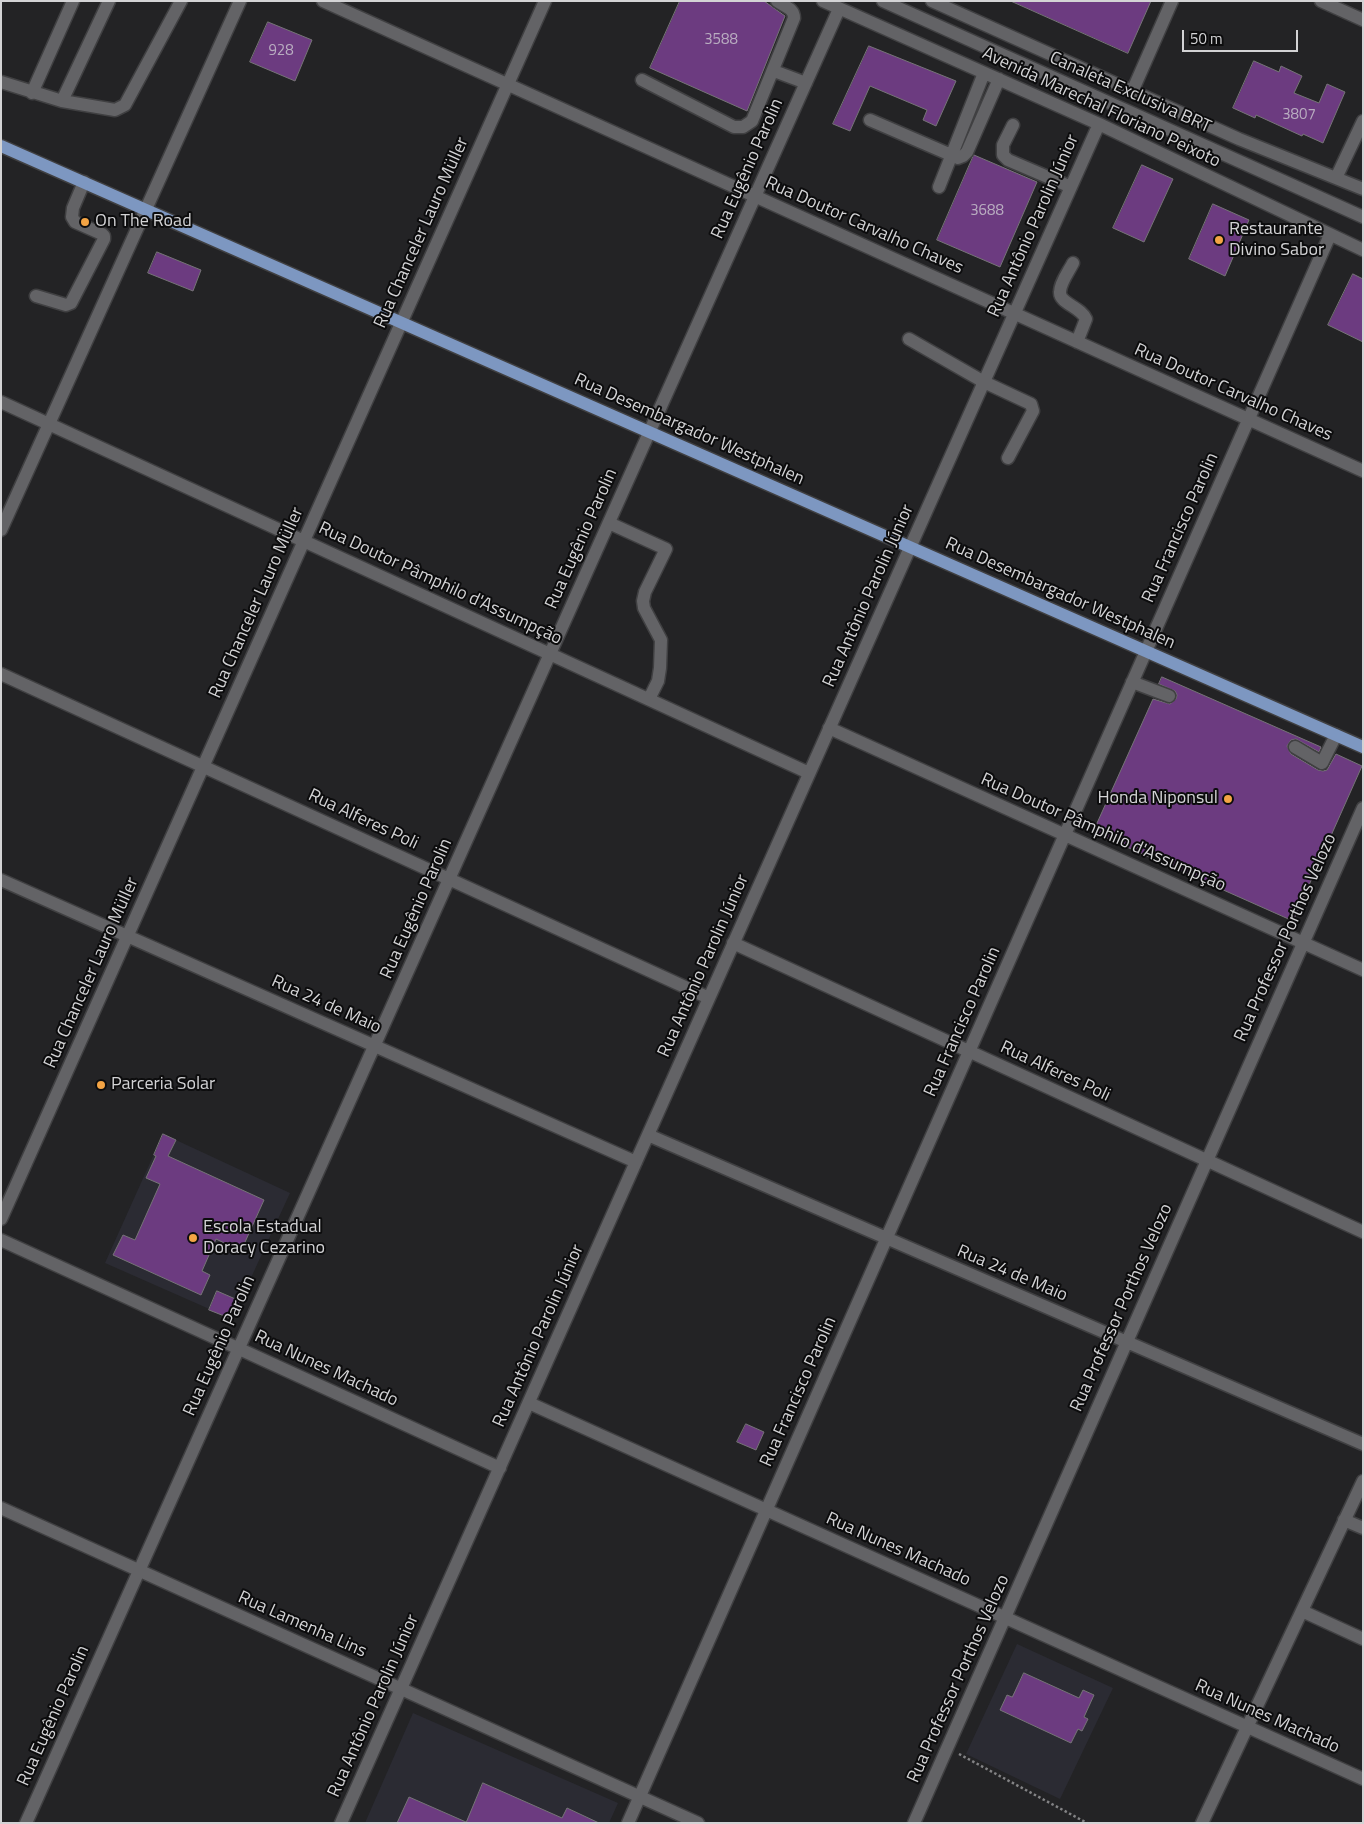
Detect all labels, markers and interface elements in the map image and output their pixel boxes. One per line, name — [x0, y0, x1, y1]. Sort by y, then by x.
scale bar — [1184, 20, 1300, 52]
text: 50 m — [1190, 27, 1223, 50]
house number: 3588 — [704, 31, 738, 49]
house number: 928 — [268, 42, 294, 60]
street label: Avenida Marechal Floriano Peixoto — [978, 43, 1224, 173]
street label: Canaleta Exclusiva BRT — [1046, 48, 1214, 138]
street label: Rua Eugênio Parolin — [707, 96, 789, 242]
house number: 3807 — [1282, 106, 1316, 124]
street label: Rua Antônio Parolin Júnior — [984, 131, 1084, 321]
street label: Rua Chanceler Lauro Müller — [370, 134, 474, 332]
street label: Rua Doutor Carvalho Chaves — [762, 173, 966, 279]
house number: 3688 — [970, 202, 1004, 220]
place label: On The Road — [95, 211, 192, 233]
marker: On The Road — [79, 216, 91, 228]
place label: Restaurante Divino Sabor — [1229, 219, 1324, 262]
marker: Restaurante Divino Sabor — [1213, 234, 1225, 246]
street label: Rua Doutor Carvalho Chaves — [1131, 340, 1335, 446]
street label: Rua Desembargador Westphalen — [571, 369, 807, 491]
street label: Rua Francisco Parolin — [1138, 450, 1224, 606]
street label: Rua Eugênio Parolin — [541, 466, 623, 612]
street label: Rua Antônio Parolin Júnior — [819, 501, 919, 691]
street label: Rua Chanceler Lauro Müller — [205, 504, 309, 702]
street label: Rua Doutor Pâmphilo d'Assumpção — [315, 518, 565, 650]
street label: Rua Desembargador Westphalen — [942, 533, 1178, 655]
street label: Rua Doutor Pâmphilo d'Assumpção — [977, 769, 1229, 897]
street label: Rua Alferes Poli — [305, 785, 421, 855]
place label: Honda Niponsul — [1097, 788, 1218, 810]
marker: Honda Niponsul — [1222, 793, 1234, 805]
street label: Rua Professor Porthos Velozo — [1230, 831, 1342, 1045]
street label: Rua Eugênio Parolin — [376, 836, 458, 982]
street label: Rua Antônio Parolin Júnior — [654, 871, 754, 1061]
street label: Rua Chanceler Lauro Müller — [40, 874, 144, 1072]
street label: Rua Francisco Parolin — [920, 944, 1006, 1100]
street label: Rua 24 de Maio — [268, 971, 384, 1039]
street label: Rua Alferes Poli — [997, 1037, 1113, 1107]
place label: Parceria Solar — [111, 1074, 215, 1096]
marker: Parceria Solar — [95, 1079, 107, 1091]
street label: Rua Professor Porthos Velozo — [1066, 1201, 1178, 1415]
place label: Escola Estadual Doracy Cezarino — [203, 1217, 325, 1260]
marker: Escola Estadual Doracy Cezarino — [187, 1232, 199, 1244]
street label: Rua Antônio Parolin Júnior — [489, 1241, 589, 1431]
street label: Rua 24 de Maio — [954, 1241, 1070, 1307]
street label: Rua Eugênio Parolin — [179, 1273, 261, 1419]
street label: Rua Francisco Parolin — [756, 1314, 842, 1470]
street label: Rua Nunes Machado — [251, 1326, 401, 1412]
street label: Rua Nunes Machado — [822, 1508, 974, 1592]
street label: Rua Professor Porthos Velozo — [903, 1572, 1015, 1786]
street label: Rua Lamenha Lins — [234, 1587, 370, 1663]
street label: Rua Antônio Parolin Júnior — [324, 1611, 424, 1801]
street label: Rua Eugênio Parolin — [13, 1643, 95, 1789]
street label: Rua Nunes Machado — [1191, 1675, 1343, 1759]

